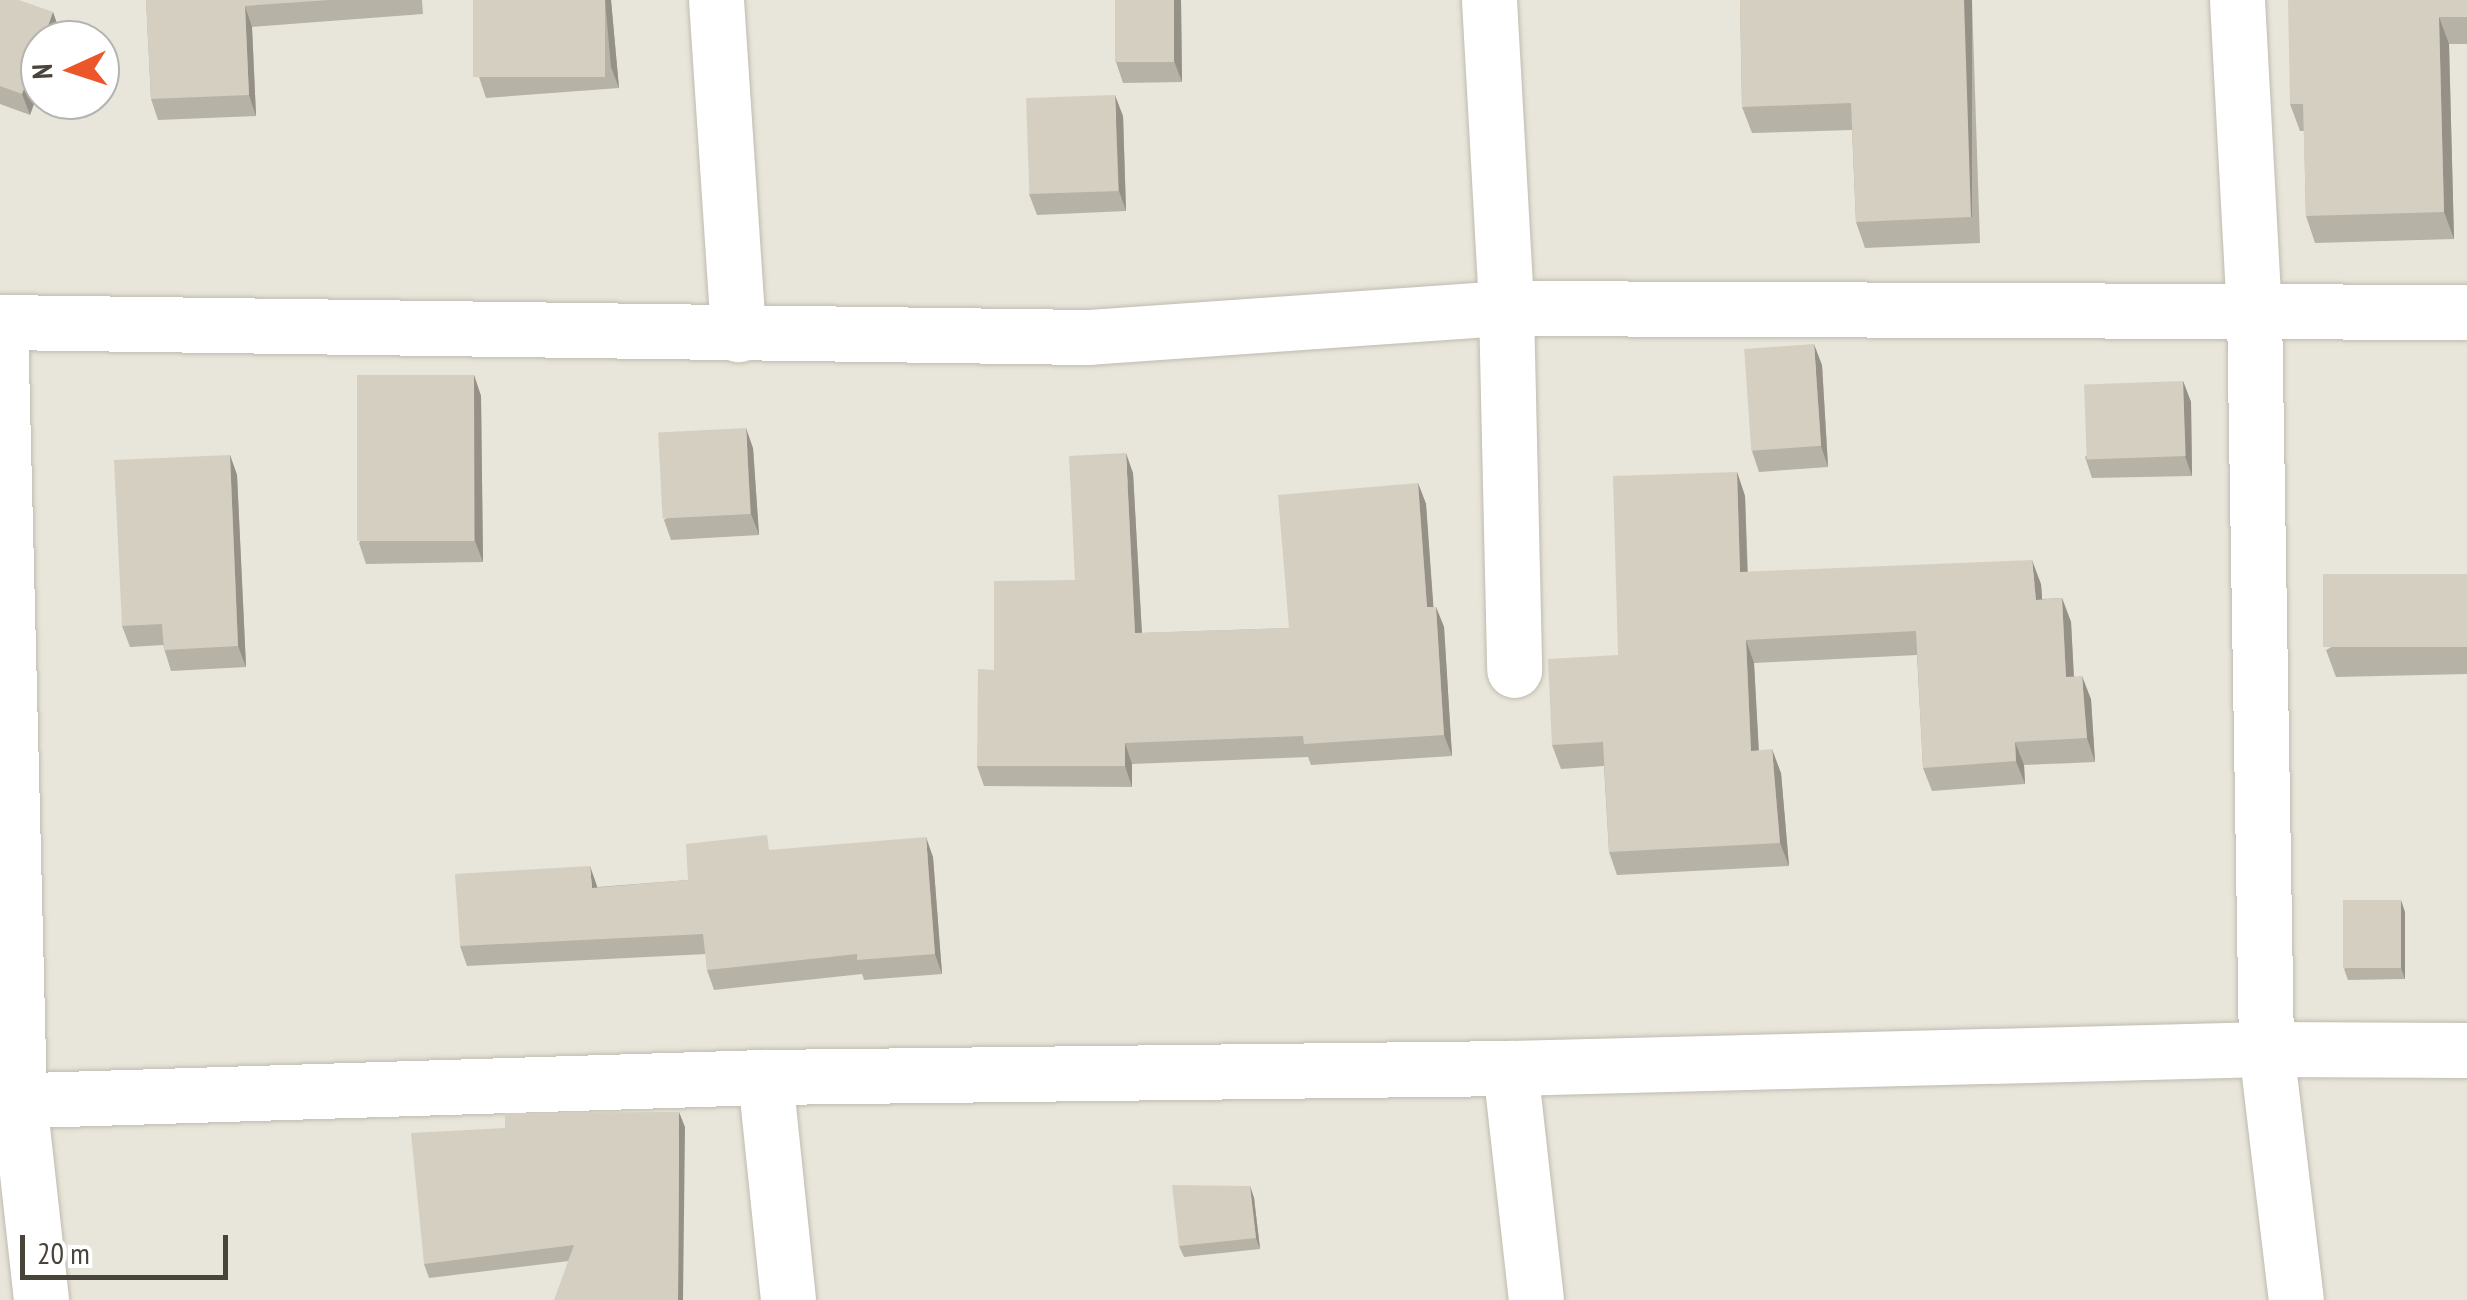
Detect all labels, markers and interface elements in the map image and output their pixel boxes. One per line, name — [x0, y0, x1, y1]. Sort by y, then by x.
north arrow — [20, 20, 120, 120]
text: N — [23, 63, 60, 80]
scale bar — [25, 1215, 232, 1277]
text: 20 m — [37, 1233, 90, 1272]

